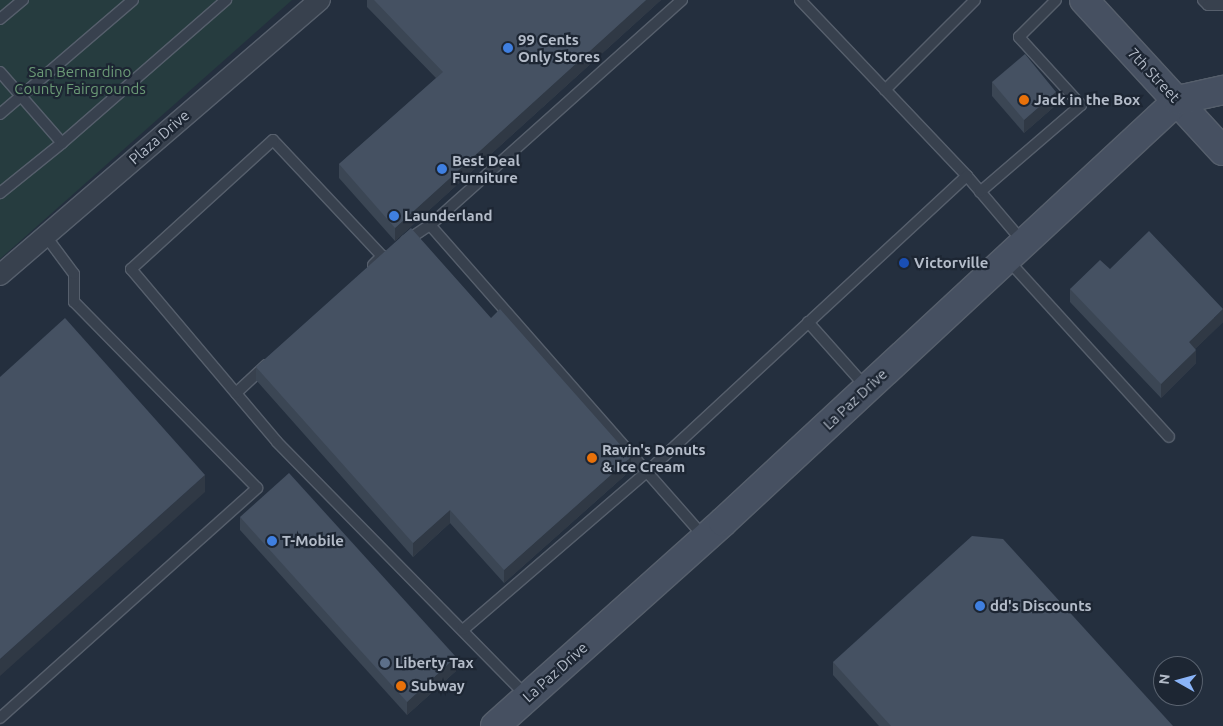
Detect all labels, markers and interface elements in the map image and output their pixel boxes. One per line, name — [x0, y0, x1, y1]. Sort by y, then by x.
place label: 99 Cents Only Stores — [518, 30, 600, 65]
marker: 99 Cents Only Stores — [502, 42, 514, 54]
street label: 7th Street — [1124, 44, 1184, 106]
park label: San Bernardino County Fairgrounds — [14, 62, 146, 97]
place label: Jack in the Box — [1034, 91, 1140, 109]
marker: Jack in the Box — [1018, 94, 1030, 106]
street label: Plaza Drive — [125, 106, 193, 168]
place label: Best Deal Furniture — [452, 151, 520, 186]
marker: Best Deal Furniture — [436, 163, 448, 175]
place label: Launderland — [404, 207, 492, 225]
marker: Launderland — [388, 210, 400, 222]
place label: Victorville — [914, 254, 988, 272]
marker: Victorville — [898, 257, 910, 269]
street label: La Paz Drive — [819, 365, 891, 433]
place label: Ravin's Donuts & Ice Cream — [602, 440, 706, 475]
marker: Ravin's Donuts & Ice Cream — [586, 452, 598, 464]
place label: T-Mobile — [282, 532, 344, 550]
marker: T-Mobile — [266, 535, 278, 547]
place label: dd's Discounts — [990, 597, 1092, 615]
marker: dd's Discounts — [974, 600, 986, 612]
street label: La Paz Drive — [519, 638, 591, 706]
place label: Liberty Tax — [395, 654, 474, 672]
north arrow — [1153, 656, 1203, 706]
marker: Liberty Tax — [379, 657, 391, 669]
text: N — [1156, 673, 1173, 685]
place label: Subway — [411, 677, 465, 695]
marker: Subway — [395, 680, 407, 692]

